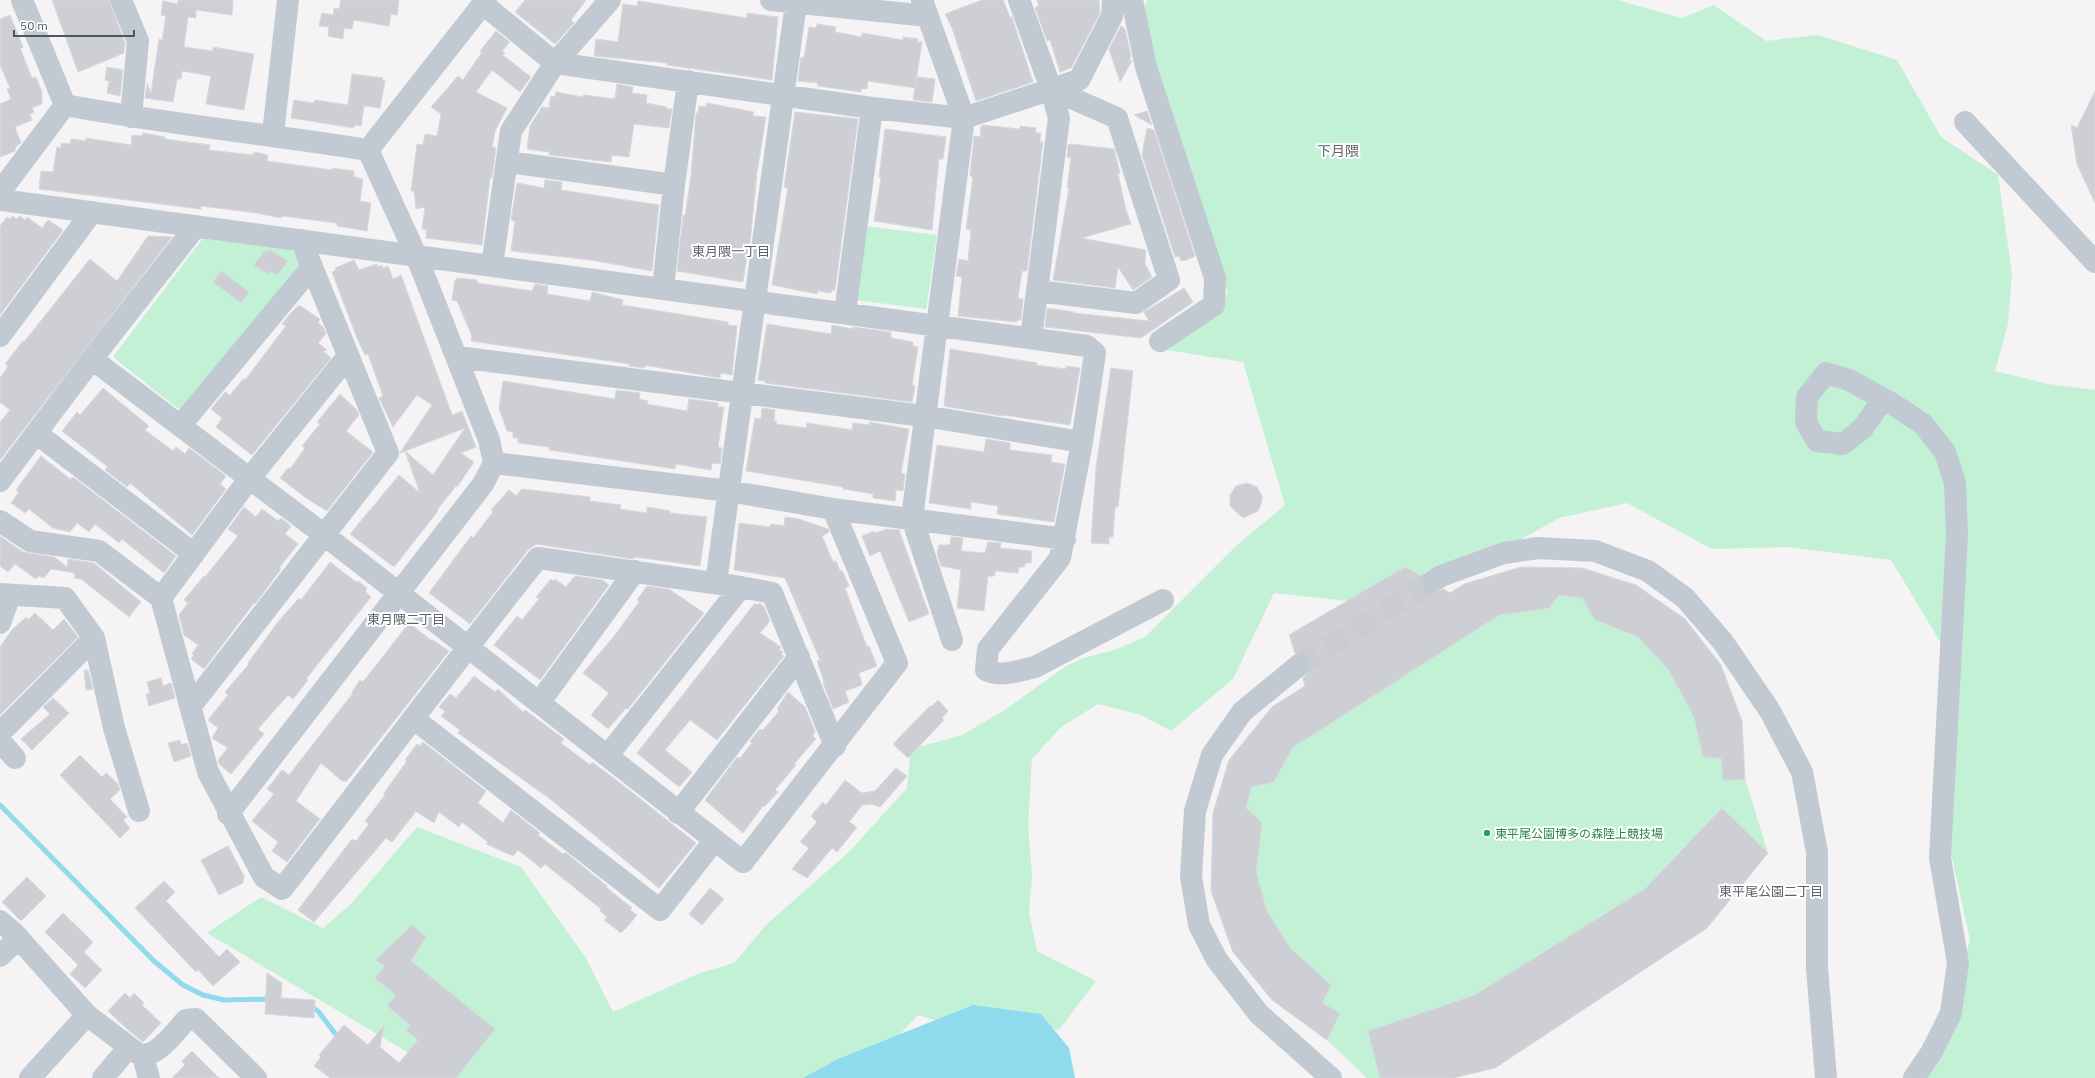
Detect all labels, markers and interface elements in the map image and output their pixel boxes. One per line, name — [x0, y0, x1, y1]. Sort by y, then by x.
scale bar — [14, 12, 134, 38]
text: 50 m — [20, 18, 48, 33]
district label: 下月隈 — [1317, 142, 1359, 160]
district label: 東月隈一丁目 — [692, 243, 770, 260]
district label: 東月隈二丁目 — [367, 611, 445, 628]
place label: 東平尾公園博多の森陸上競技場 — [1495, 826, 1663, 841]
marker: 東平尾公園博多の森陸上競技場 — [1482, 828, 1492, 838]
district label: 東平尾公園二丁目 — [1719, 883, 1823, 900]

